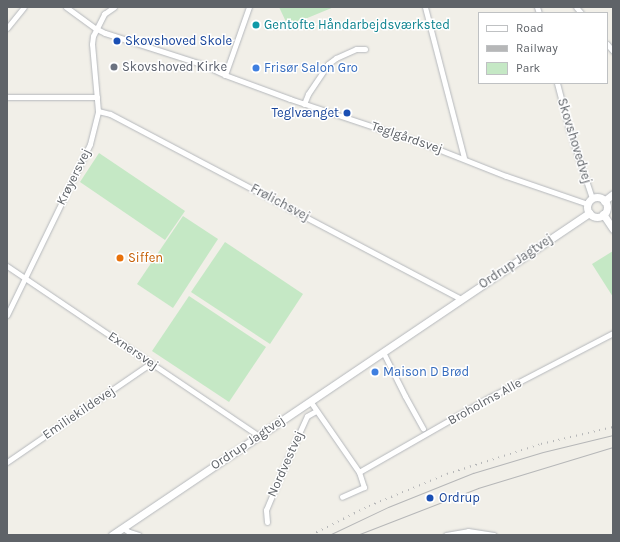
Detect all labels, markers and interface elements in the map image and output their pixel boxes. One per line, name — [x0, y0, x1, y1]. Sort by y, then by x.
legend — [478, 12, 608, 84]
place label: Gentofte Håndarbejdsværksted — [264, 17, 450, 33]
marker: Gentofte Håndarbejdsværksted — [251, 20, 261, 30]
text: Road — [516, 21, 544, 35]
place label: Skovshoved Skole — [125, 33, 232, 49]
marker: Skovshoved Skole — [112, 36, 122, 46]
text: Railway — [516, 41, 558, 55]
place label: Skovshoved Kirke — [122, 59, 227, 75]
place label: Frisør Salon Gro — [264, 60, 358, 76]
text: Park — [516, 61, 540, 75]
marker: Skovshoved Kirke — [109, 62, 119, 72]
marker: Frisør Salon Gro — [251, 63, 261, 73]
street label: Skovshovedvej — [554, 96, 594, 186]
place label: Teglvænget — [272, 105, 339, 121]
marker: Teglvænget — [342, 108, 352, 118]
street label: Teglgårdsvej — [369, 119, 445, 157]
street label: Krøyersvej — [54, 146, 94, 208]
street label: Frølichsvej — [248, 181, 312, 225]
street label: Ordrup Jagtvej — [476, 231, 556, 293]
place label: Siffen — [128, 250, 163, 266]
marker: Siffen — [115, 253, 125, 263]
street label: Exnersvej — [105, 329, 161, 373]
place label: Maison D Brød — [383, 364, 469, 380]
marker: Maison D Brød — [370, 367, 380, 377]
street label: Broholms Alle — [445, 375, 525, 429]
street label: Emiliekildevej — [40, 383, 118, 443]
street label: Ordrup Jagtvej — [208, 412, 288, 474]
street label: Nordvestvej — [265, 429, 307, 499]
place label: Ordrup — [439, 490, 480, 506]
marker: Ordrup — [424, 492, 436, 504]

